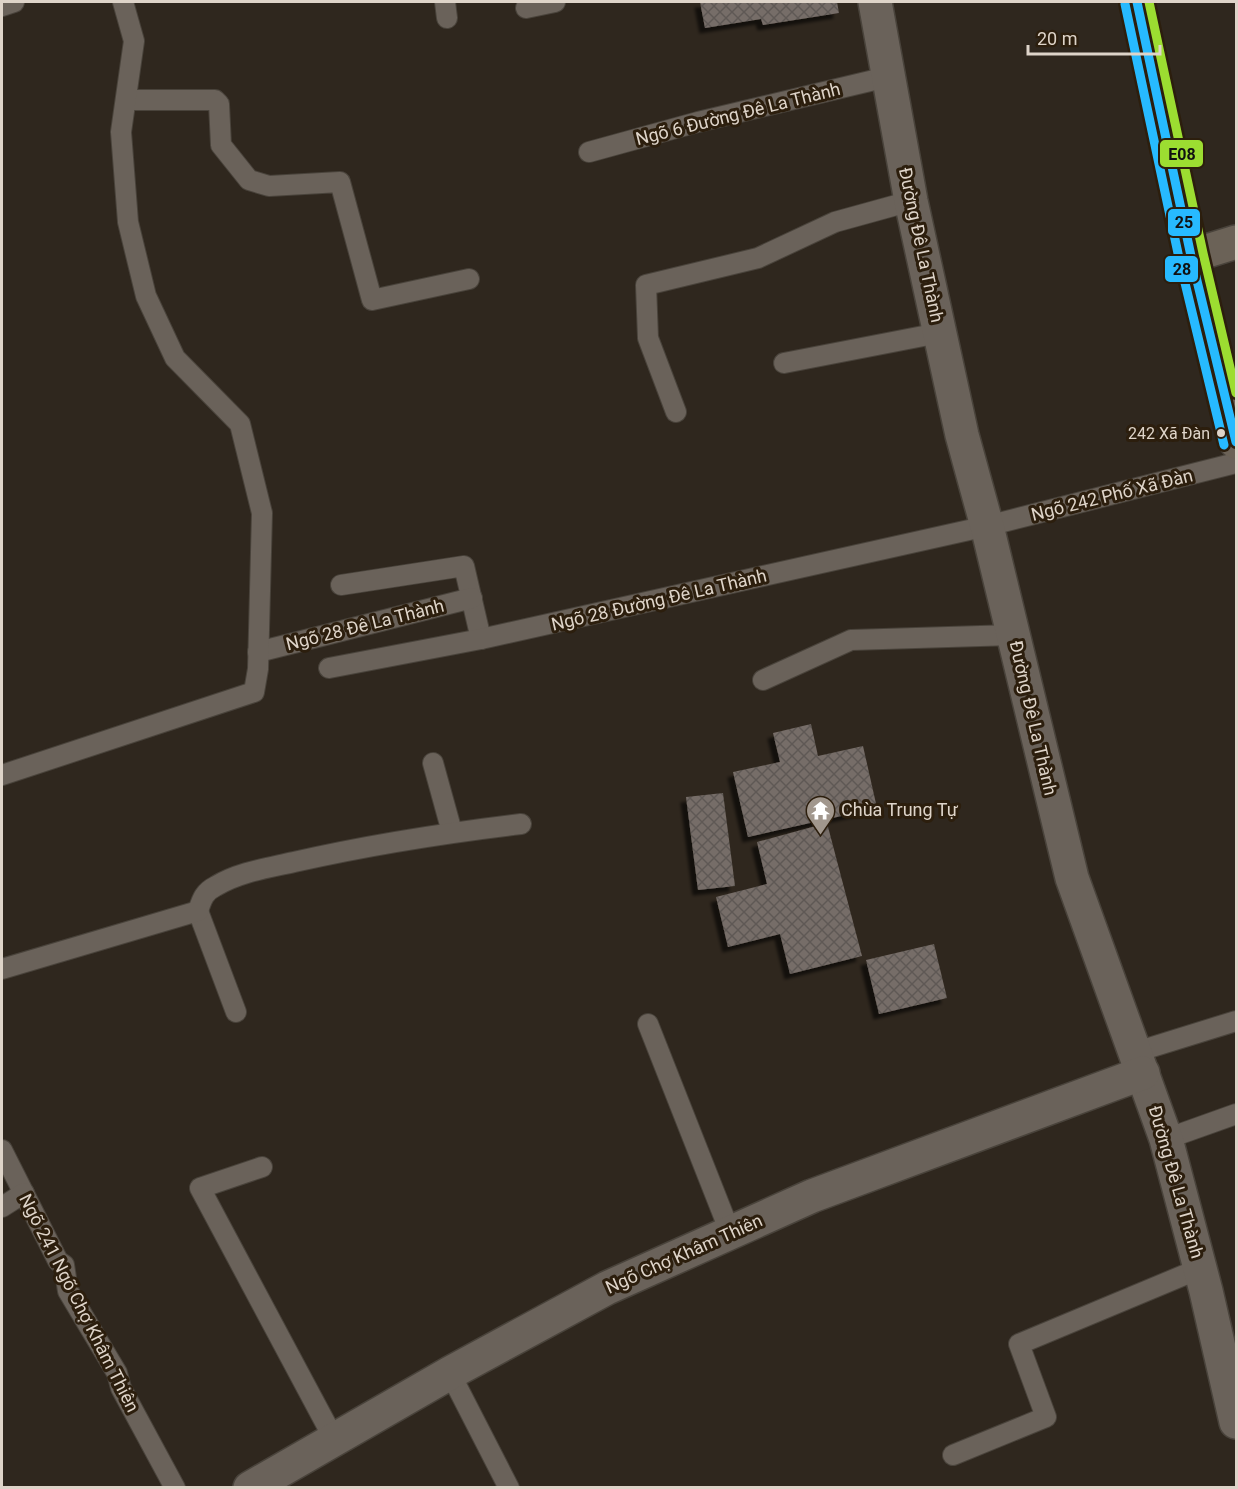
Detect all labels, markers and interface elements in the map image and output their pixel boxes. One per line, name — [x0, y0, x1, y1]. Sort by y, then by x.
scale bar — [1028, 18, 1160, 56]
text: 20 m — [1037, 28, 1077, 49]
street label: Ngõ 6 Đường Đê La Thành — [633, 78, 842, 149]
line badge: E08 — [1159, 139, 1204, 168]
text: E08 — [1168, 145, 1196, 164]
street label: Đường Đê La Thành — [895, 165, 948, 324]
line badge: 25 — [1167, 208, 1201, 237]
text: 25 — [1175, 213, 1193, 232]
line badge: 28 — [1164, 255, 1199, 283]
text: 28 — [1173, 260, 1191, 279]
place label: 242 Xã Đàn — [1128, 424, 1210, 443]
marker: 242 Xã Đàn — [1215, 427, 1227, 439]
street label: Ngõ 242 Phố Xã Đàn — [1029, 464, 1195, 525]
street label: Ngõ 28 Đường Đê La Thành — [549, 564, 769, 635]
street label: Ngõ 28 Đê La Thành — [284, 595, 446, 654]
street label: Đường Đê La Thành — [1005, 639, 1061, 797]
temple icon: Chùa Trung Tự — [804, 794, 836, 836]
place label: Chùa Trung Tự — [841, 799, 959, 820]
street label: Đường Đê La Thành — [1145, 1103, 1208, 1261]
street label: Ngõ 241 Ngõ Chợ Khâm Thiên — [15, 1190, 144, 1415]
street label: Ngõ Chợ Khâm Thiên — [602, 1209, 765, 1298]

